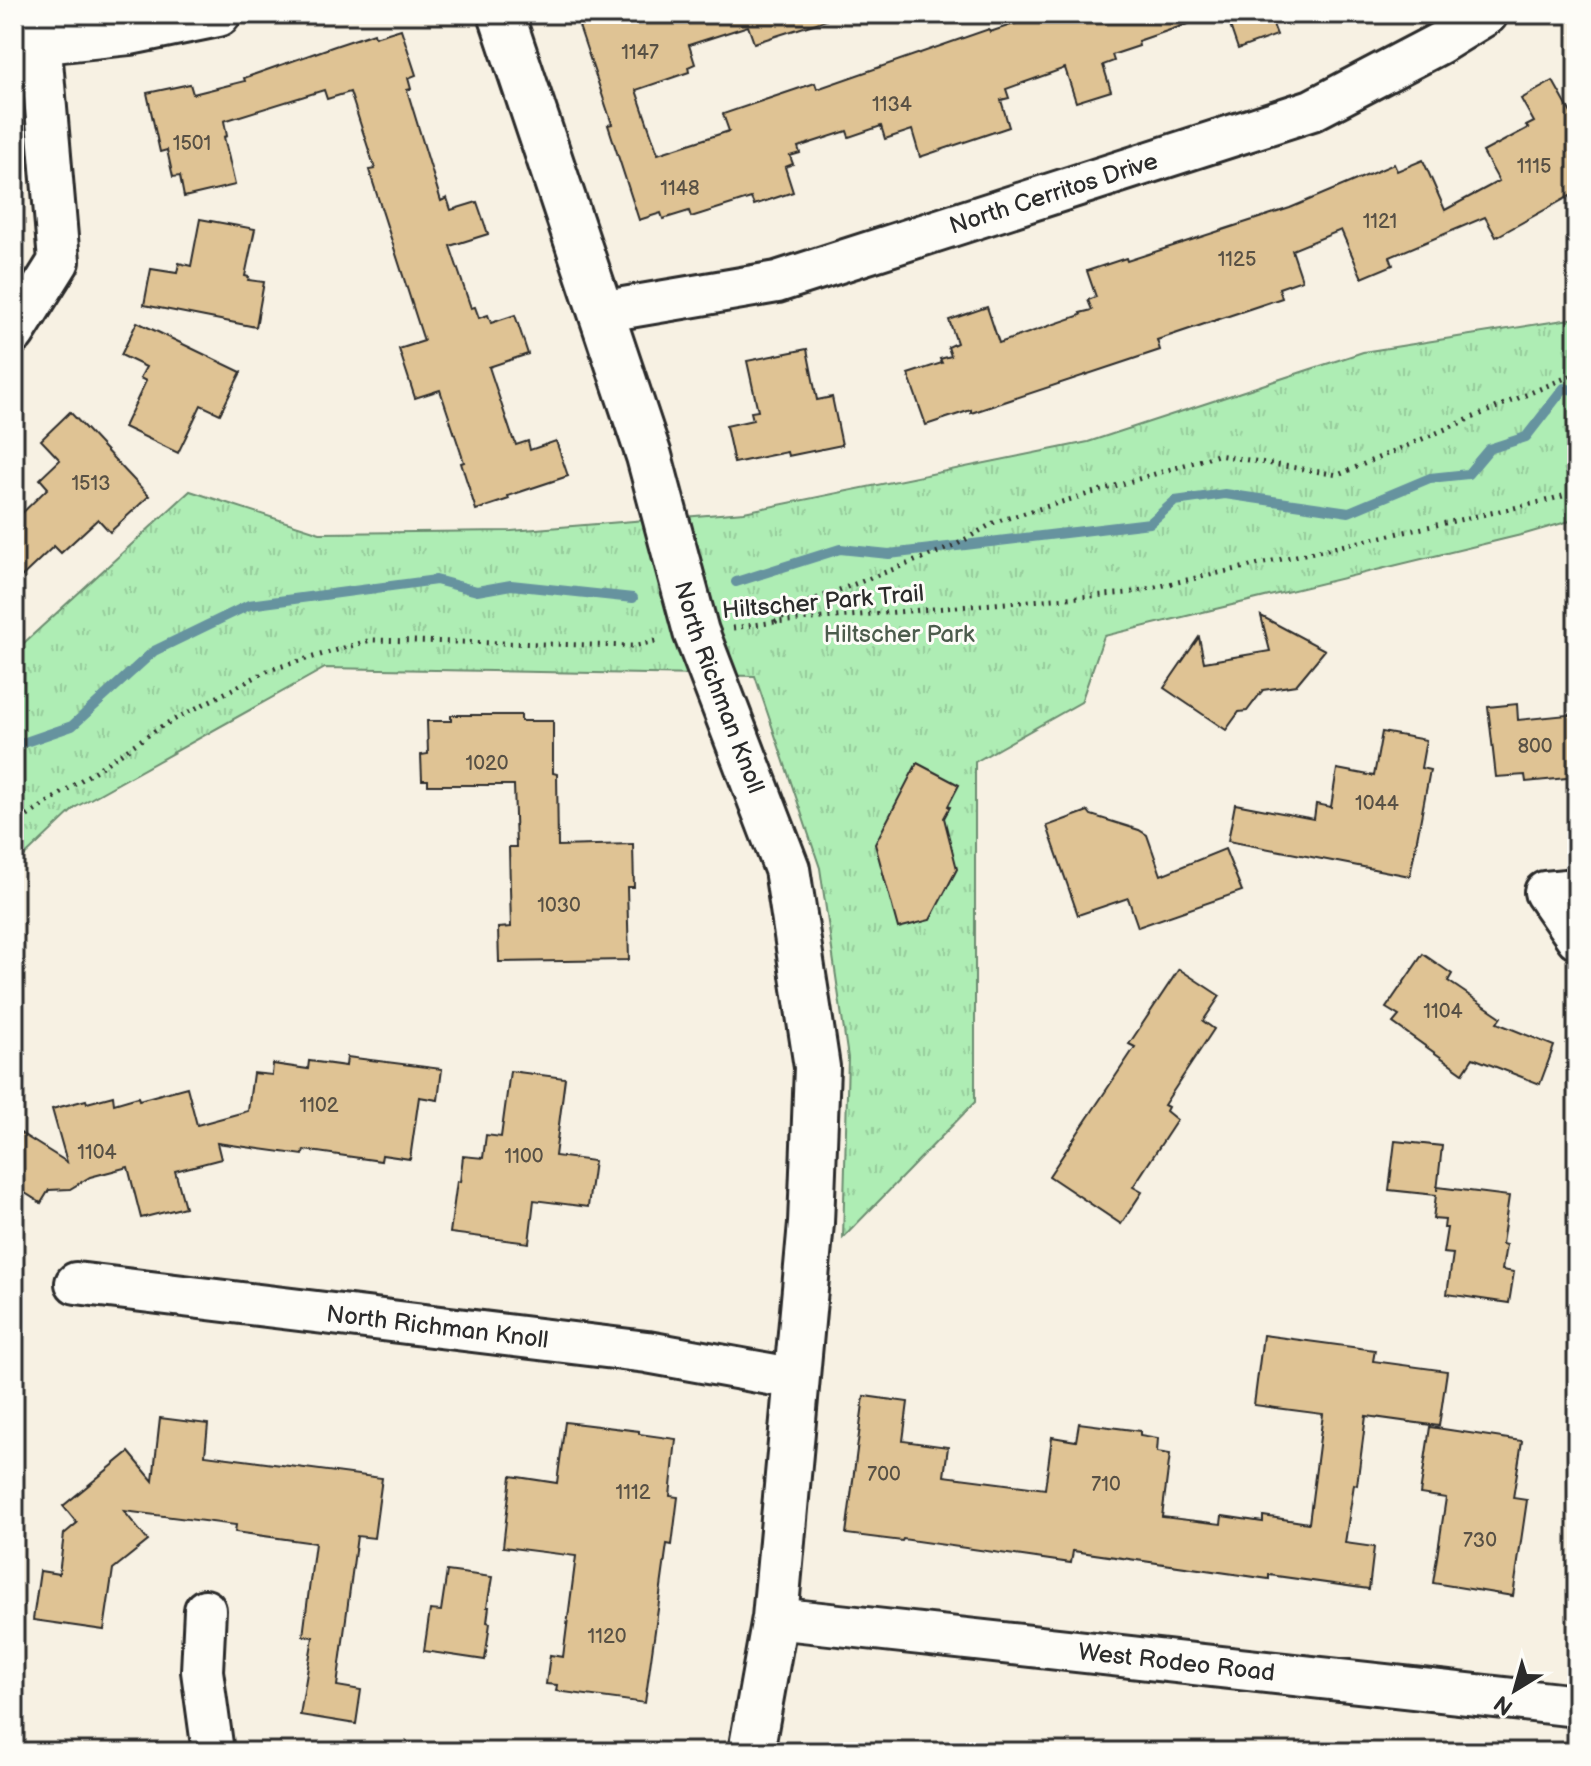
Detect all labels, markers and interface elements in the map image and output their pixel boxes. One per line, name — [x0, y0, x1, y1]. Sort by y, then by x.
house number: 1147 — [621, 41, 659, 65]
house number: 1134 — [872, 93, 912, 117]
house number: 1501 — [173, 132, 211, 156]
street label: North Cerritos Drive — [946, 146, 1161, 240]
house number: 1115 — [1517, 155, 1551, 179]
house number: 1148 — [660, 177, 700, 201]
house number: 1121 — [1363, 210, 1397, 234]
house number: 1125 — [1218, 248, 1256, 272]
house number: 1513 — [71, 472, 111, 496]
street label: North Richman Knoll — [669, 578, 771, 797]
street label: Hiltscher Park Trail — [721, 579, 925, 625]
park label: Hiltscher Park — [823, 620, 975, 649]
house number: 800 — [1517, 735, 1553, 759]
house number: 1020 — [465, 752, 509, 776]
house number: 1044 — [1355, 792, 1399, 816]
house number: 1030 — [537, 894, 581, 918]
house number: 1104 — [1423, 1000, 1463, 1024]
house number: 1102 — [299, 1094, 339, 1118]
house number: 1104 — [77, 1141, 117, 1165]
house number: 1100 — [505, 1145, 544, 1169]
street label: North Richman Knoll — [325, 1299, 550, 1354]
house number: 700 — [867, 1463, 901, 1487]
house number: 710 — [1091, 1473, 1121, 1497]
house number: 1112 — [615, 1481, 651, 1505]
house number: 730 — [1463, 1529, 1497, 1553]
house number: 1120 — [587, 1625, 627, 1649]
street label: West Rodeo Road — [1077, 1637, 1276, 1687]
north arrow — [1475, 1650, 1555, 1730]
text: N — [1489, 1689, 1519, 1721]

